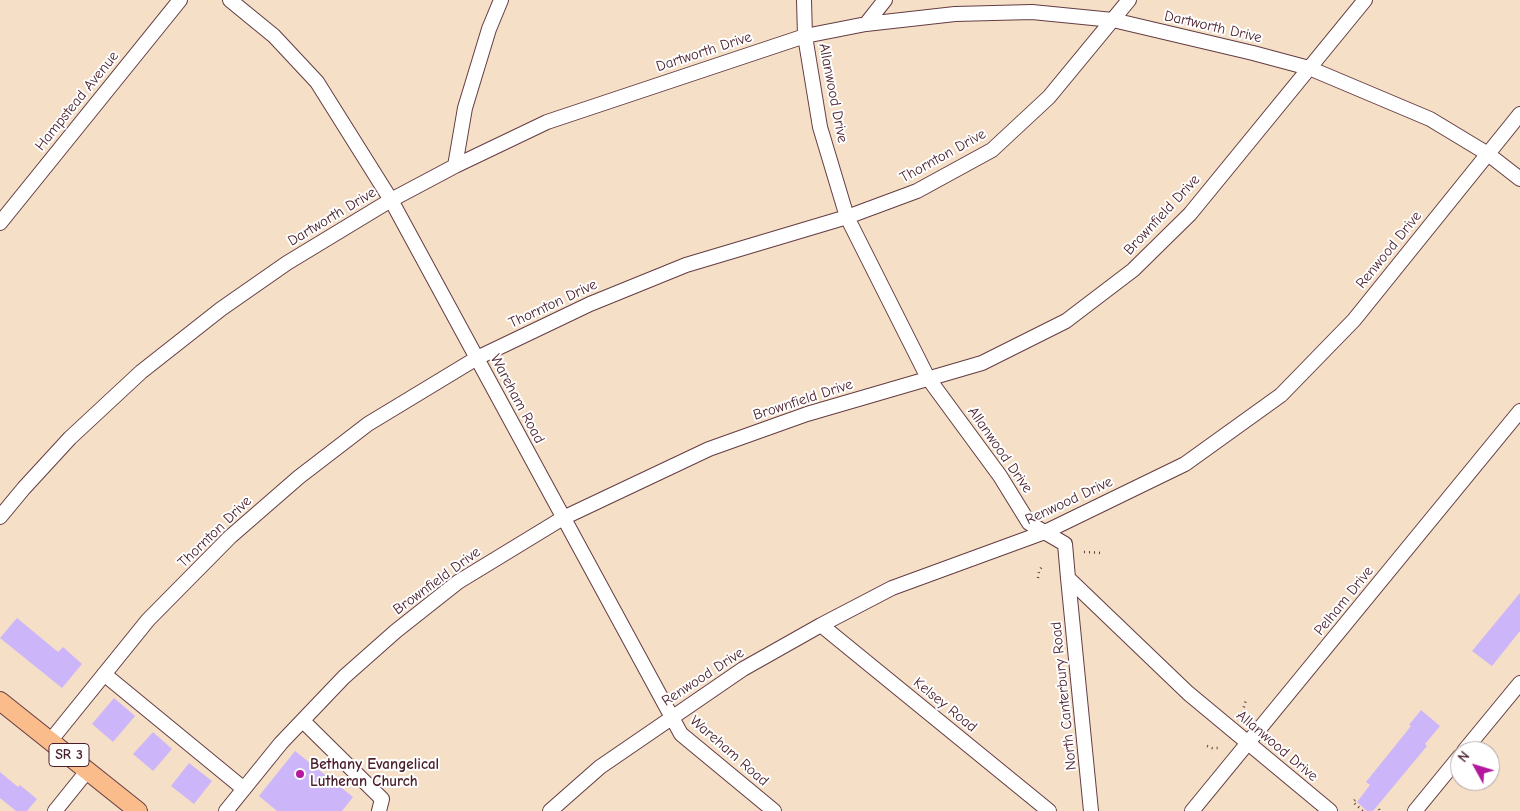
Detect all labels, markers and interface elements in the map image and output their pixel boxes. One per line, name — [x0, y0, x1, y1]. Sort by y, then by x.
street label: Dartworth Drive — [1162, 7, 1264, 47]
street label: Dartworth Drive — [654, 28, 754, 76]
street label: Allanwood Drive — [815, 42, 851, 144]
street label: Hampstead Avenue — [31, 48, 123, 154]
street label: Thornton Drive — [897, 125, 989, 187]
street label: Brownfield Drive — [1120, 171, 1204, 259]
street label: Dartworth Drive — [285, 184, 379, 250]
street label: Renwood Drive — [1352, 208, 1426, 292]
street label: Thornton Drive — [506, 276, 600, 332]
street label: Wareham Road — [486, 351, 548, 447]
street label: Brownfield Drive — [751, 375, 855, 425]
street label: Allanwood Drive — [964, 403, 1036, 497]
street label: Renwood Drive — [1022, 473, 1116, 529]
street label: Thornton Drive — [174, 492, 256, 572]
street label: Brownfield Drive — [390, 543, 484, 619]
street label: Pelham Drive — [1311, 563, 1377, 639]
street label: North Canterbury Road — [1047, 621, 1081, 771]
street label: Renwood Drive — [659, 644, 747, 710]
street label: Kelsey Road — [909, 674, 981, 736]
street label: Allanwood Drive — [1232, 707, 1322, 785]
street label: Wareham Road — [686, 712, 772, 790]
north arrow — [1450, 741, 1500, 791]
road number: SR 3 — [49, 744, 89, 766]
text: N — [1454, 748, 1473, 766]
place label: Bethany Evangelical Lutheran Church — [310, 756, 439, 791]
marker: Bethany Evangelical Lutheran Church — [294, 768, 306, 780]

